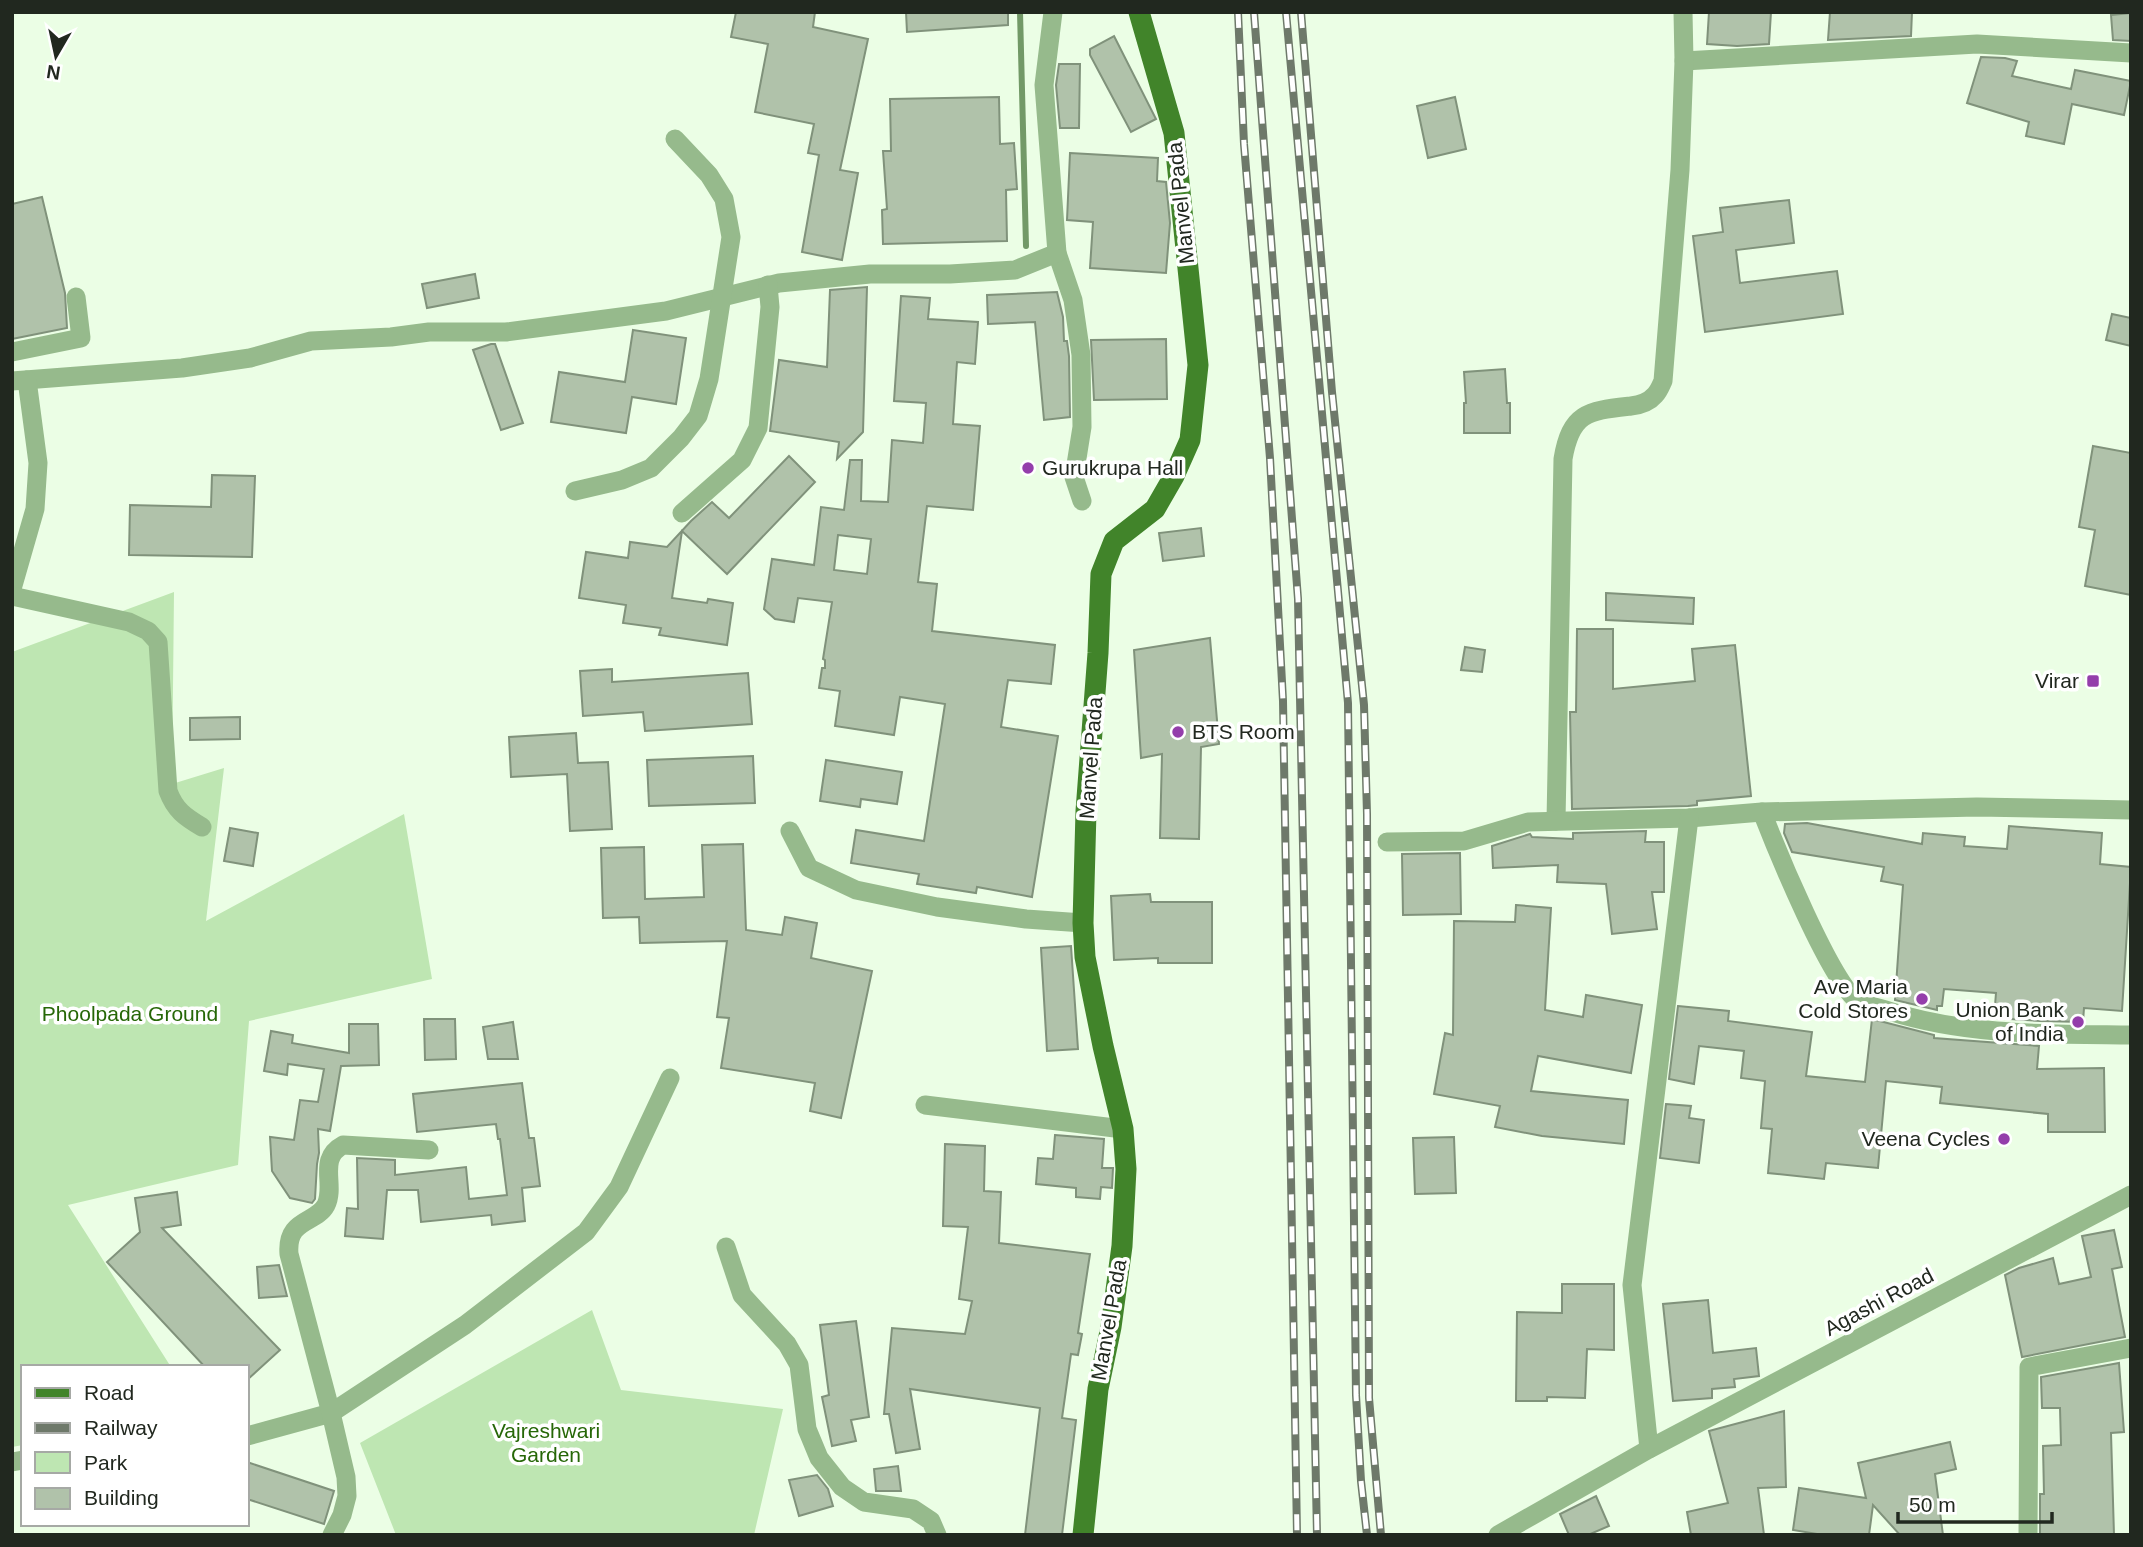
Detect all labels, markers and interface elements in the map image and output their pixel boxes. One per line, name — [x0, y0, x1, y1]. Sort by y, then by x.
north arrow — [21, 21, 91, 91]
text: N — [45, 61, 62, 84]
street label: Manvel Pada — [1163, 141, 1198, 265]
place label: Gurukrupa Hall — [1042, 456, 1183, 479]
marker: Gurukrupa Hall — [1020, 460, 1036, 476]
place label: Virar — [2035, 669, 2079, 692]
marker: Virar — [2085, 673, 2101, 689]
street label: Manvel Pada — [1075, 696, 1106, 820]
place label: BTS Room — [1192, 720, 1295, 743]
marker: BTS Room — [1170, 724, 1186, 740]
place label: Ave Maria Cold Stores — [1798, 975, 1908, 1022]
marker: Ave Maria Cold Stores — [1914, 991, 1930, 1007]
place label: Union Bank of India — [1955, 998, 2064, 1045]
park label: Phoolpada Ground — [42, 1002, 218, 1025]
marker: Union Bank of India — [2070, 1014, 2086, 1030]
place label: Veena Cycles — [1862, 1127, 1990, 1150]
marker: Veena Cycles — [1996, 1131, 2012, 1147]
street label: Manvel Pada — [1087, 1257, 1131, 1382]
street label: Agashi Road — [1820, 1263, 1937, 1340]
legend — [21, 1365, 248, 1526]
text: Road — [84, 1381, 134, 1404]
text: Railway — [84, 1416, 158, 1439]
park label: Vajreshwari Garden — [492, 1419, 600, 1466]
text: Park — [84, 1451, 128, 1474]
scale bar — [1898, 1480, 2052, 1524]
text: Building — [84, 1486, 159, 1509]
text: 50 m — [1909, 1493, 1956, 1516]

